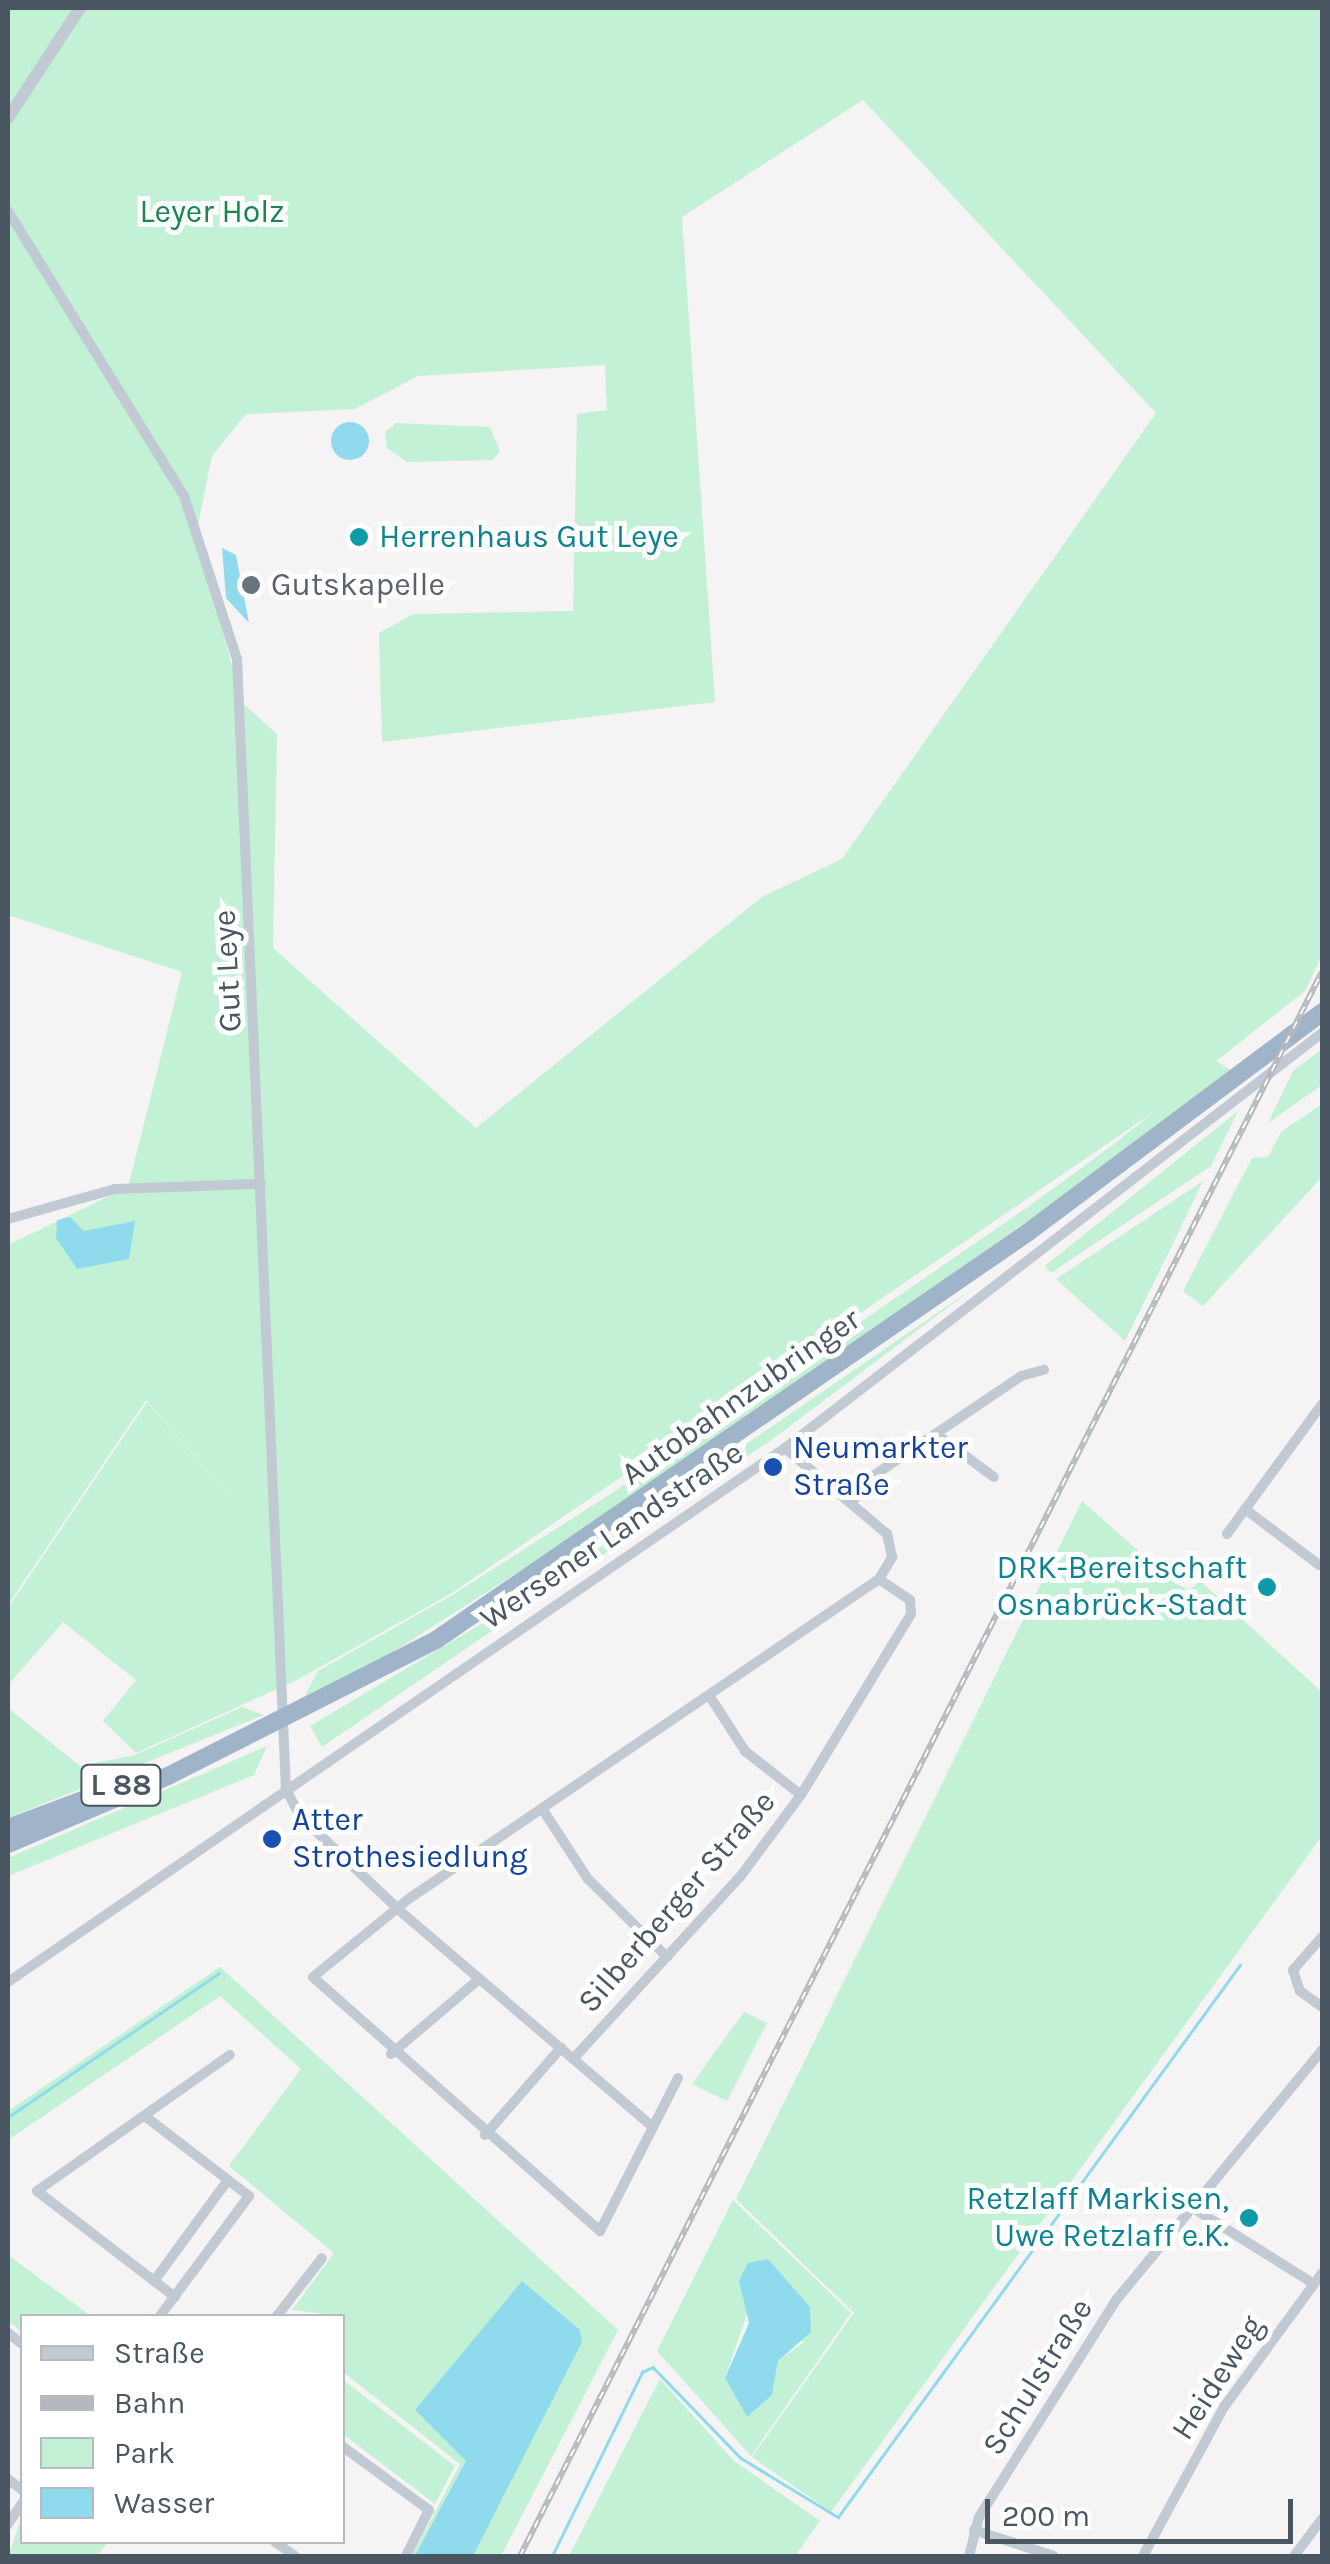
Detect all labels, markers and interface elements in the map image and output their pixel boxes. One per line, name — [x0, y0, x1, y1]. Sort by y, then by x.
park label: Leyer Holz — [140, 193, 284, 231]
place label: Herrenhaus Gut Leye — [379, 518, 679, 556]
marker: Herrenhaus Gut Leye — [348, 526, 370, 548]
place label: Gutskapelle — [271, 566, 445, 604]
marker: Gutskapelle — [240, 574, 262, 596]
street label: Gut Leye — [206, 909, 250, 1033]
street label: Autobahnzubringer — [614, 1300, 868, 1494]
place label: Neumarkter Straße — [793, 1430, 968, 1505]
street label: Wersener Landstraße — [473, 1434, 751, 1638]
marker: Neumarkter Straße — [762, 1456, 784, 1478]
place label: DRK-Bereitschaft Osnabrück-Stadt — [997, 1550, 1247, 1625]
marker: DRK-Bereitschaft Osnabrück-Stadt — [1256, 1576, 1278, 1598]
road number: L 88 — [78, 1760, 164, 1810]
street label: Silberberger Straße — [570, 1783, 784, 2021]
place label: Atter Strothesiedlung — [292, 1802, 528, 1877]
marker: Atter Strothesiedlung — [261, 1828, 283, 1850]
place label: Retzlaff Markisen, Uwe Retzlaff e.K. — [967, 2181, 1229, 2256]
marker: Retzlaff Markisen, Uwe Retzlaff e.K. — [1238, 2207, 1260, 2229]
street label: Schulstraße — [975, 2292, 1101, 2462]
street label: Heideweg — [1164, 2309, 1272, 2447]
legend — [20, 2314, 345, 2544]
text: Straße — [114, 2335, 205, 2371]
text: Bahn — [114, 2385, 185, 2421]
text: Park — [114, 2435, 175, 2471]
scale bar — [990, 2479, 1298, 2541]
text: Wasser — [114, 2485, 214, 2521]
text: 200 m — [1002, 2498, 1090, 2534]

